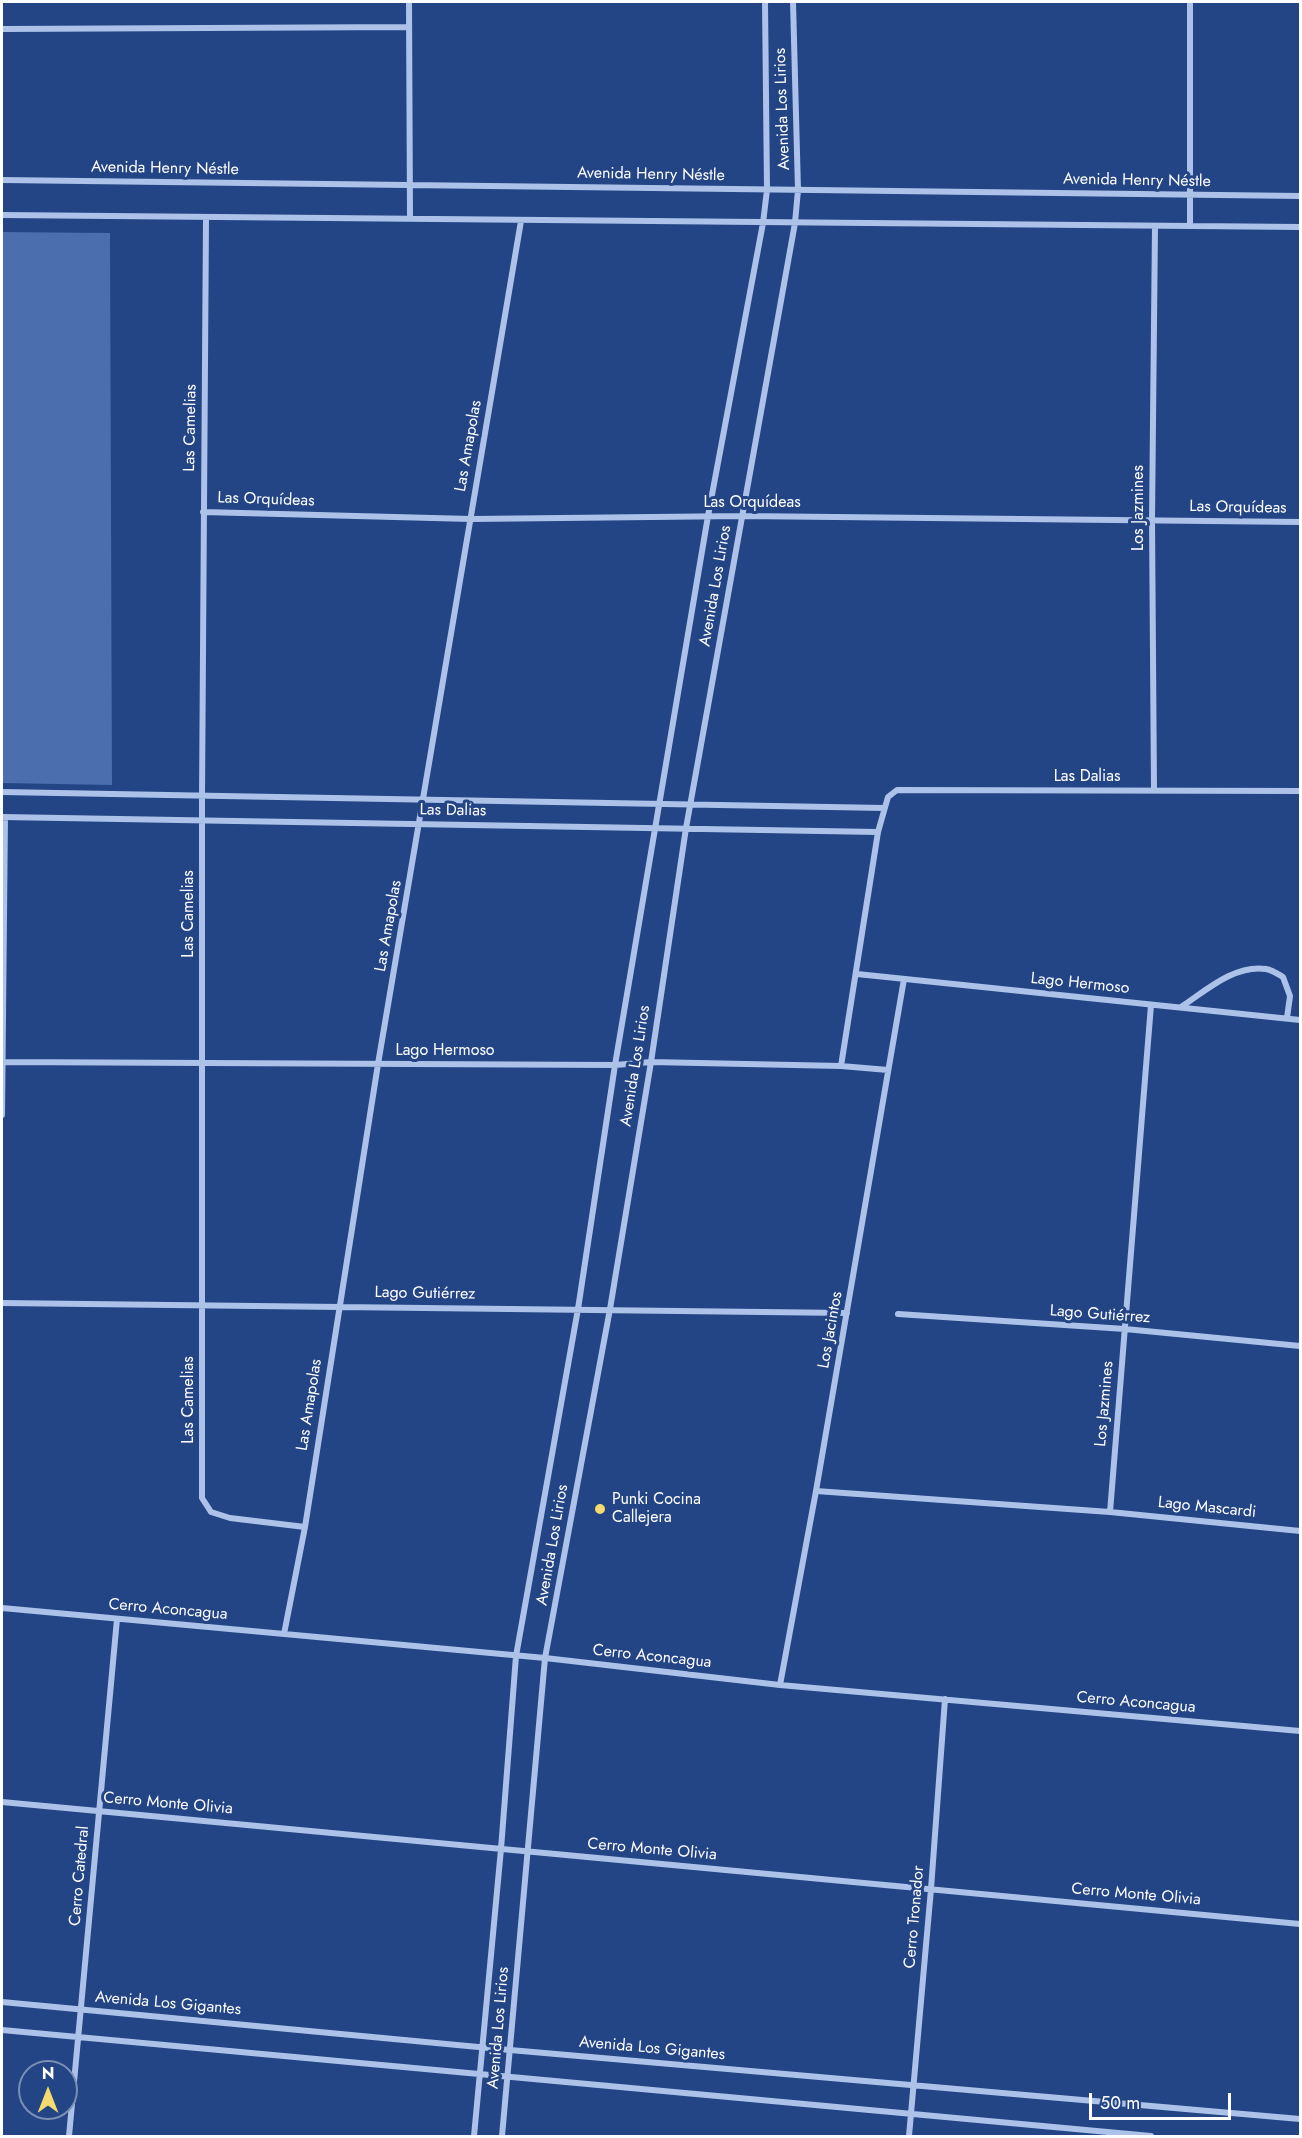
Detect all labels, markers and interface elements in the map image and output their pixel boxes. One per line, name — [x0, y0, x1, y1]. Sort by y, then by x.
street label: Avenida Los Lirios — [771, 48, 795, 170]
street label: Avenida Henry Néstle — [91, 158, 239, 180]
street label: Avenida Henry Néstle — [577, 164, 725, 186]
street label: Avenida Henry Néstle — [1063, 170, 1211, 192]
street label: Las Camelias — [181, 384, 201, 472]
street label: Las Amapolas — [452, 399, 486, 493]
street label: Los Jazmines — [1129, 465, 1149, 551]
street label: Las Orquídeas — [217, 489, 315, 511]
street label: Las Orquídeas — [703, 493, 801, 513]
street label: Las Orquídeas — [1189, 498, 1287, 518]
street label: Avenida Los Lirios — [696, 524, 736, 648]
street label: Las Dalias — [1054, 767, 1120, 787]
street label: Las Dalias — [419, 801, 487, 821]
street label: Las Camelias — [179, 870, 199, 958]
street label: Las Amapolas — [372, 879, 406, 973]
street label: Lago Hermoso — [1030, 969, 1130, 999]
street label: Avenida Los Lirios — [617, 1004, 655, 1128]
street label: Lago Hermoso — [395, 1041, 495, 1061]
street label: Lago Gutiérrez — [374, 1284, 476, 1304]
street label: Los Jacintos — [815, 1290, 847, 1370]
street label: Lago Gutiérrez — [1049, 1302, 1151, 1328]
street label: Las Camelias — [179, 1356, 199, 1444]
street label: Las Amapolas — [293, 1358, 327, 1452]
street label: Los Jazmines — [1092, 1360, 1118, 1448]
street label: Avenida Los Lirios — [533, 1483, 573, 1607]
place label: Punki Cocina Callejera — [612, 1490, 701, 1528]
street label: Lago Mascardi — [1157, 1493, 1257, 1523]
marker: Punki Cocina Callejera — [593, 1502, 607, 1516]
street label: Cerro Aconcagua — [108, 1595, 228, 1625]
street label: Cerro Aconcagua — [592, 1641, 712, 1673]
street label: Cerro Aconcagua — [1076, 1688, 1196, 1718]
street label: Cerro Monte Olivia — [102, 1789, 234, 1819]
street label: Cerro Catedral — [66, 1825, 94, 1927]
street label: Cerro Monte Olivia — [586, 1835, 718, 1865]
street label: Cerro Tronador — [901, 1865, 929, 1969]
street label: Cerro Monte Olivia — [1070, 1880, 1202, 1910]
street label: Avenida Los Lirios — [484, 1966, 514, 2090]
street label: Avenida Los Gigantes — [94, 1988, 242, 2020]
street label: Avenida Los Gigantes — [578, 2033, 726, 2065]
north arrow — [18, 2060, 78, 2120]
text: N — [42, 2062, 54, 2085]
scale bar — [1092, 2081, 1234, 2119]
text: 50 m — [1100, 2090, 1140, 2116]

